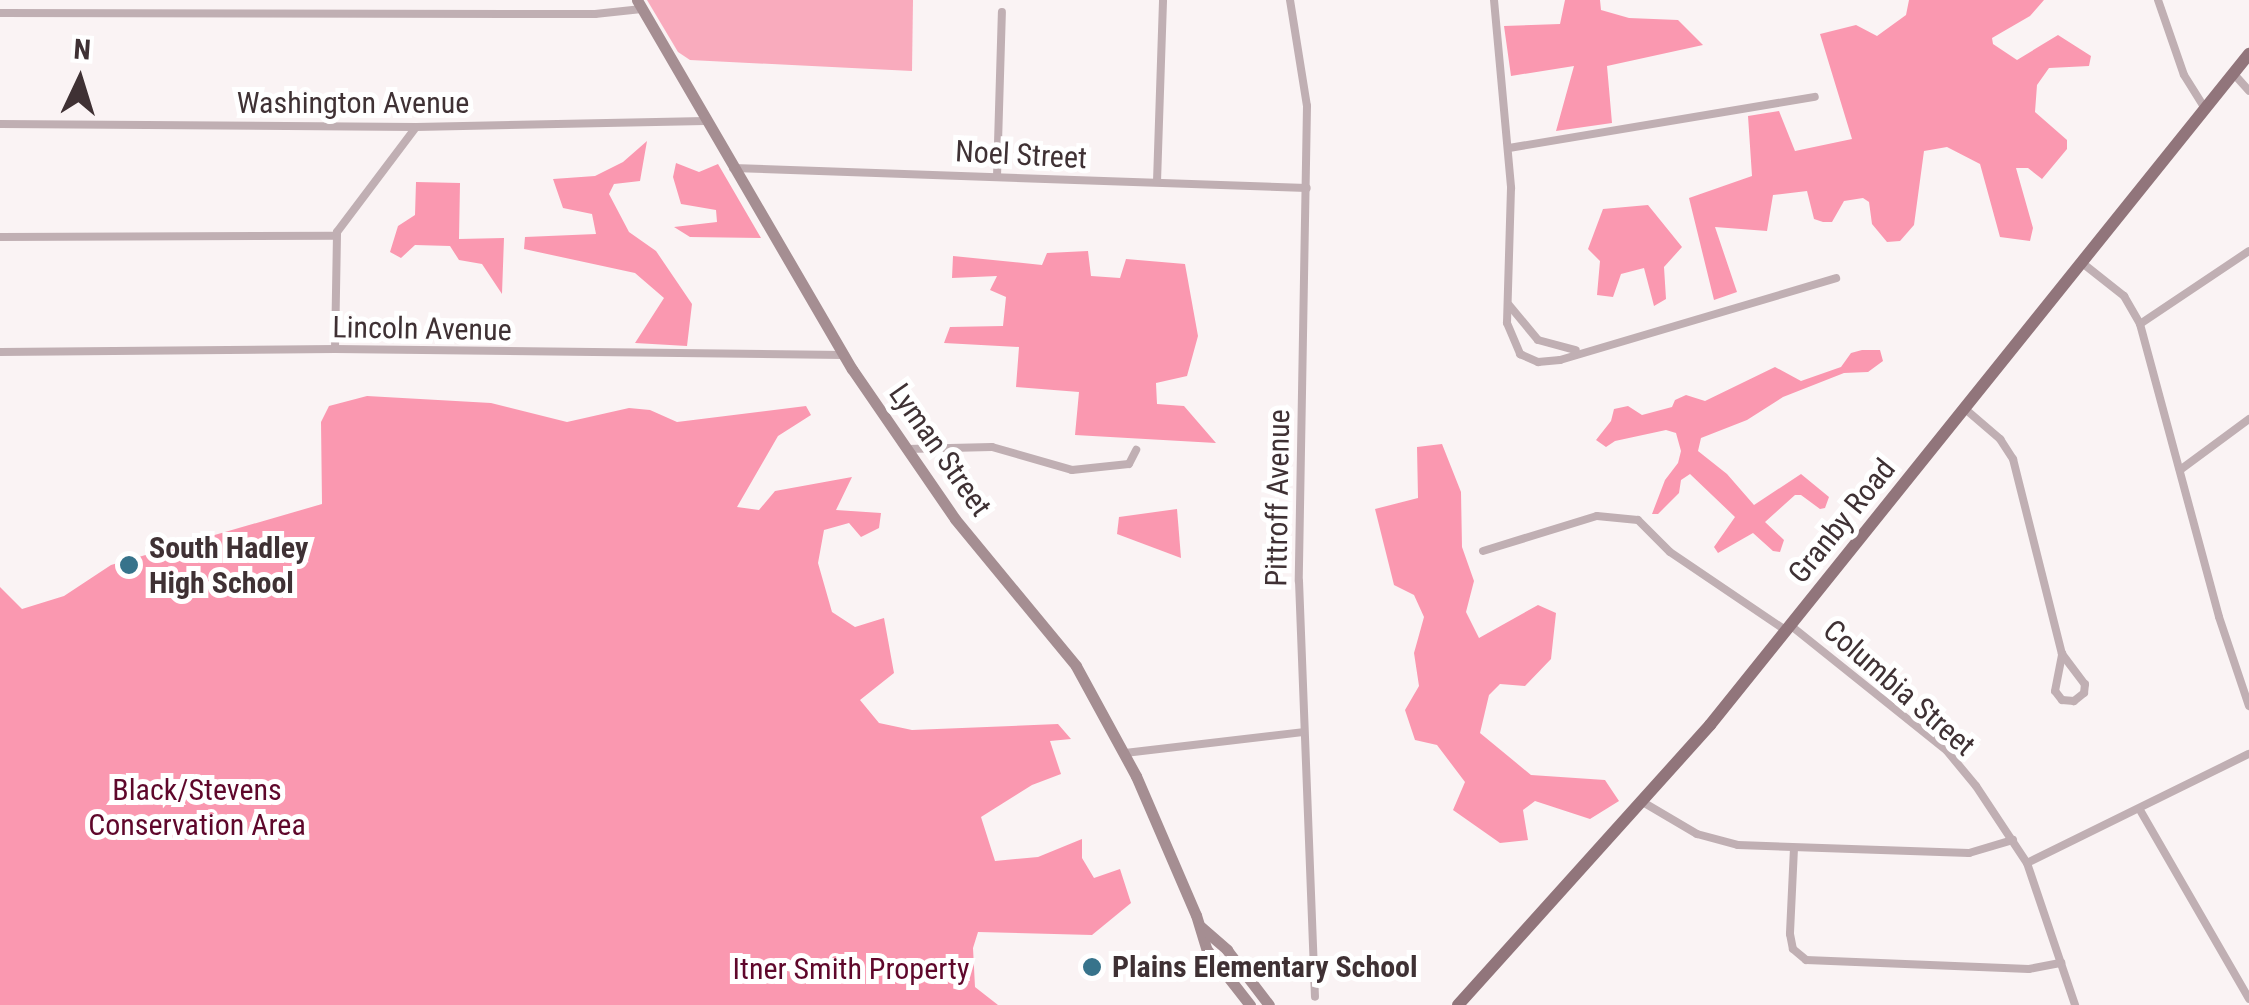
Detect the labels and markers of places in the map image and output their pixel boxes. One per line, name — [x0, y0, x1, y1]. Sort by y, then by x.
place label: South Hadley High School — [149, 530, 308, 600]
marker: South Hadley High School — [118, 554, 140, 576]
place label: Plains Elementary School — [1112, 949, 1418, 985]
marker: Plains Elementary School — [1081, 956, 1103, 978]

